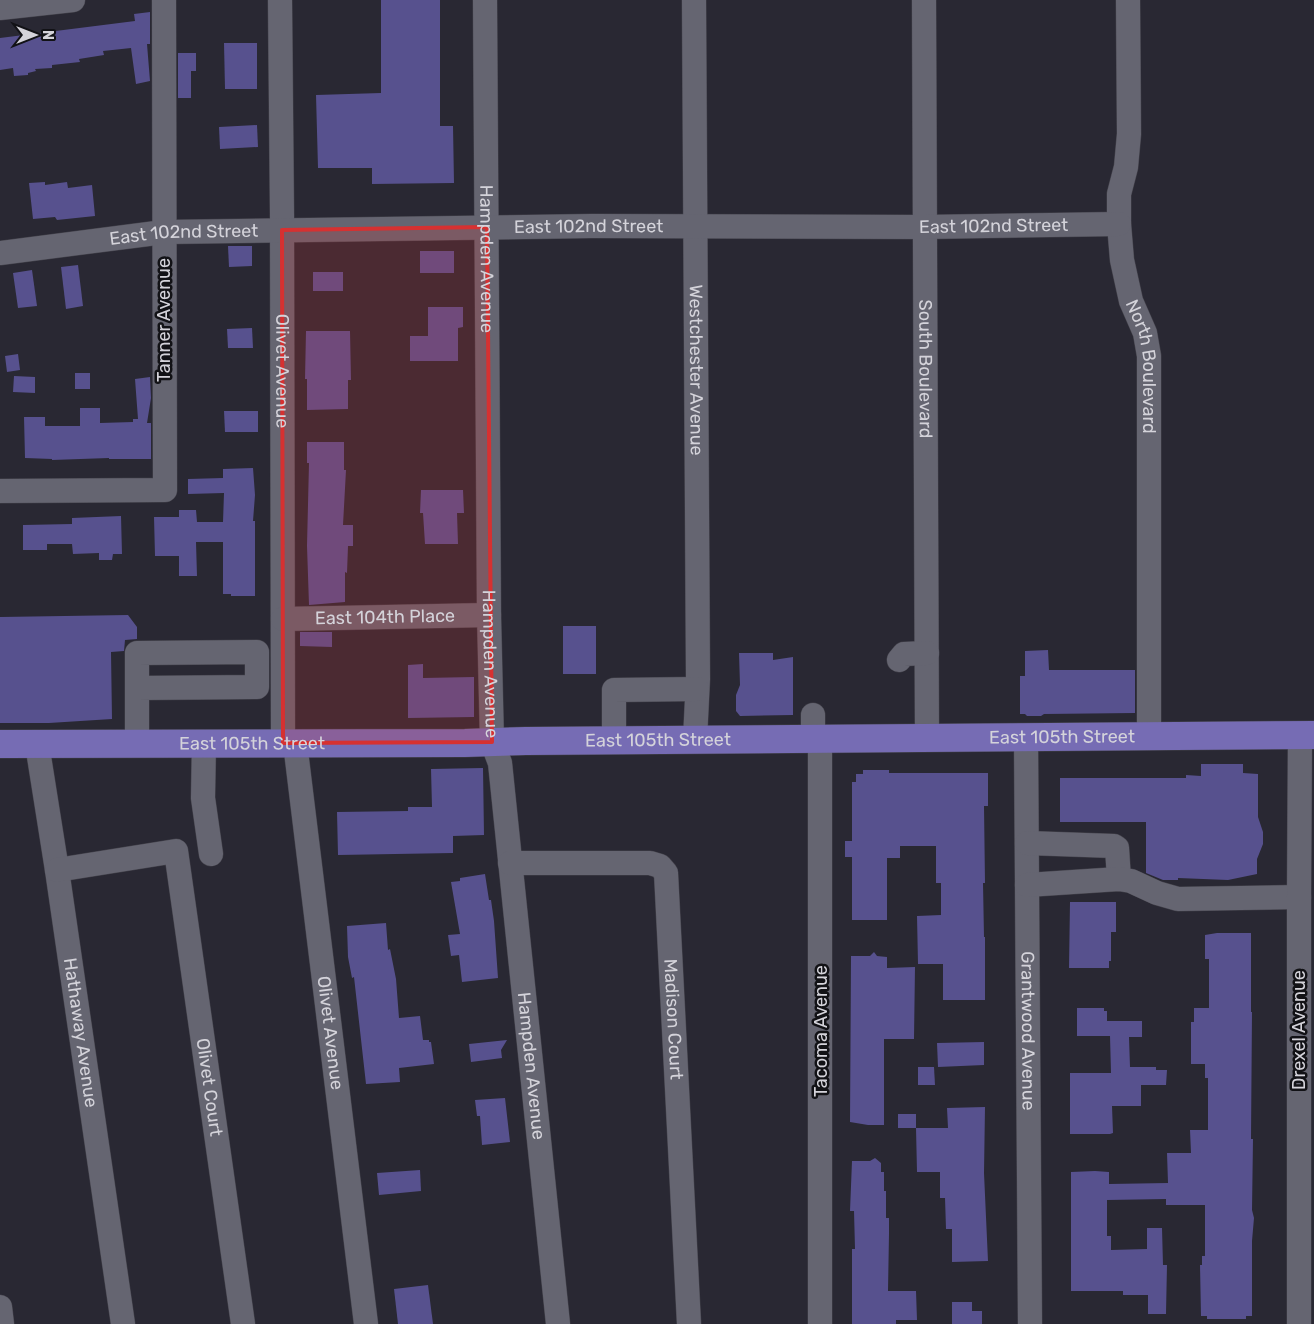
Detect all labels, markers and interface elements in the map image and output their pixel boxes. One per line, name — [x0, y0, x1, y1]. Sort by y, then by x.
north arrow — [10, 10, 60, 60]
text: N — [39, 30, 56, 40]
street label: Hampden Avenue — [475, 185, 498, 333]
street label: East 102nd Street — [919, 214, 1068, 238]
street label: East 102nd Street — [514, 215, 663, 238]
street label: East 102nd Street — [108, 220, 259, 250]
street label: Tanner Avenue — [153, 258, 175, 382]
street label: Westchester Avenue — [685, 284, 708, 456]
street label: North Boulevard — [1121, 296, 1161, 434]
street label: South Boulevard — [914, 299, 937, 439]
street label: Olivet Avenue — [271, 314, 293, 428]
street label: Hampden Avenue — [478, 590, 503, 738]
street label: East 104th Place — [315, 605, 455, 629]
street label: East 105th Street — [989, 725, 1135, 748]
street label: East 105th Street — [585, 728, 731, 752]
street label: East 105th Street — [179, 732, 325, 755]
street label: Grantwood Avenue — [1016, 951, 1040, 1111]
street label: Hathaway Avenue — [59, 956, 102, 1109]
street label: Madison Court — [659, 958, 688, 1080]
street label: Tacoma Avenue — [810, 965, 832, 1097]
street label: Drexel Avenue — [1288, 970, 1310, 1090]
street label: Olivet Avenue — [313, 975, 348, 1091]
street label: Hampden Avenue — [513, 991, 550, 1141]
street label: Olivet Court — [192, 1037, 227, 1138]

